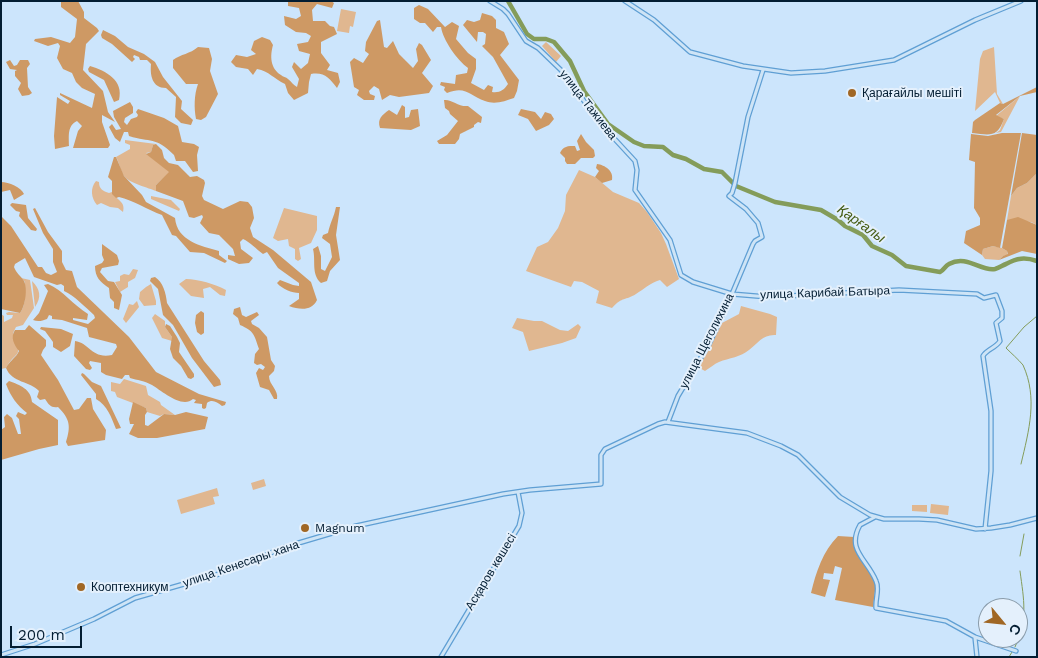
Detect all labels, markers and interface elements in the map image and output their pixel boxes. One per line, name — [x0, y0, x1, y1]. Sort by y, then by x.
street label: улица Тажиева — [556, 67, 620, 143]
place label: Қарағайлы мешіті — [862, 86, 962, 100]
marker: Қарағайлы мешіті — [846, 87, 858, 99]
water label: Қарғалы — [834, 201, 888, 247]
street label: улица Карибай Батыра — [760, 284, 890, 302]
street label: улица Щеголихина — [677, 291, 737, 391]
place label: Magnum — [315, 521, 365, 535]
marker: Magnum — [299, 522, 311, 534]
street label: Асқаров көшесі — [463, 531, 519, 613]
street label: улица Кенесары хана — [181, 537, 301, 591]
place label: Кооптехникум — [91, 580, 168, 594]
marker: Кооптехникум — [75, 581, 87, 593]
north arrow — [978, 598, 1028, 648]
scale bar — [12, 616, 85, 648]
text: С — [1006, 621, 1025, 638]
text: 200 m — [18, 626, 65, 644]

